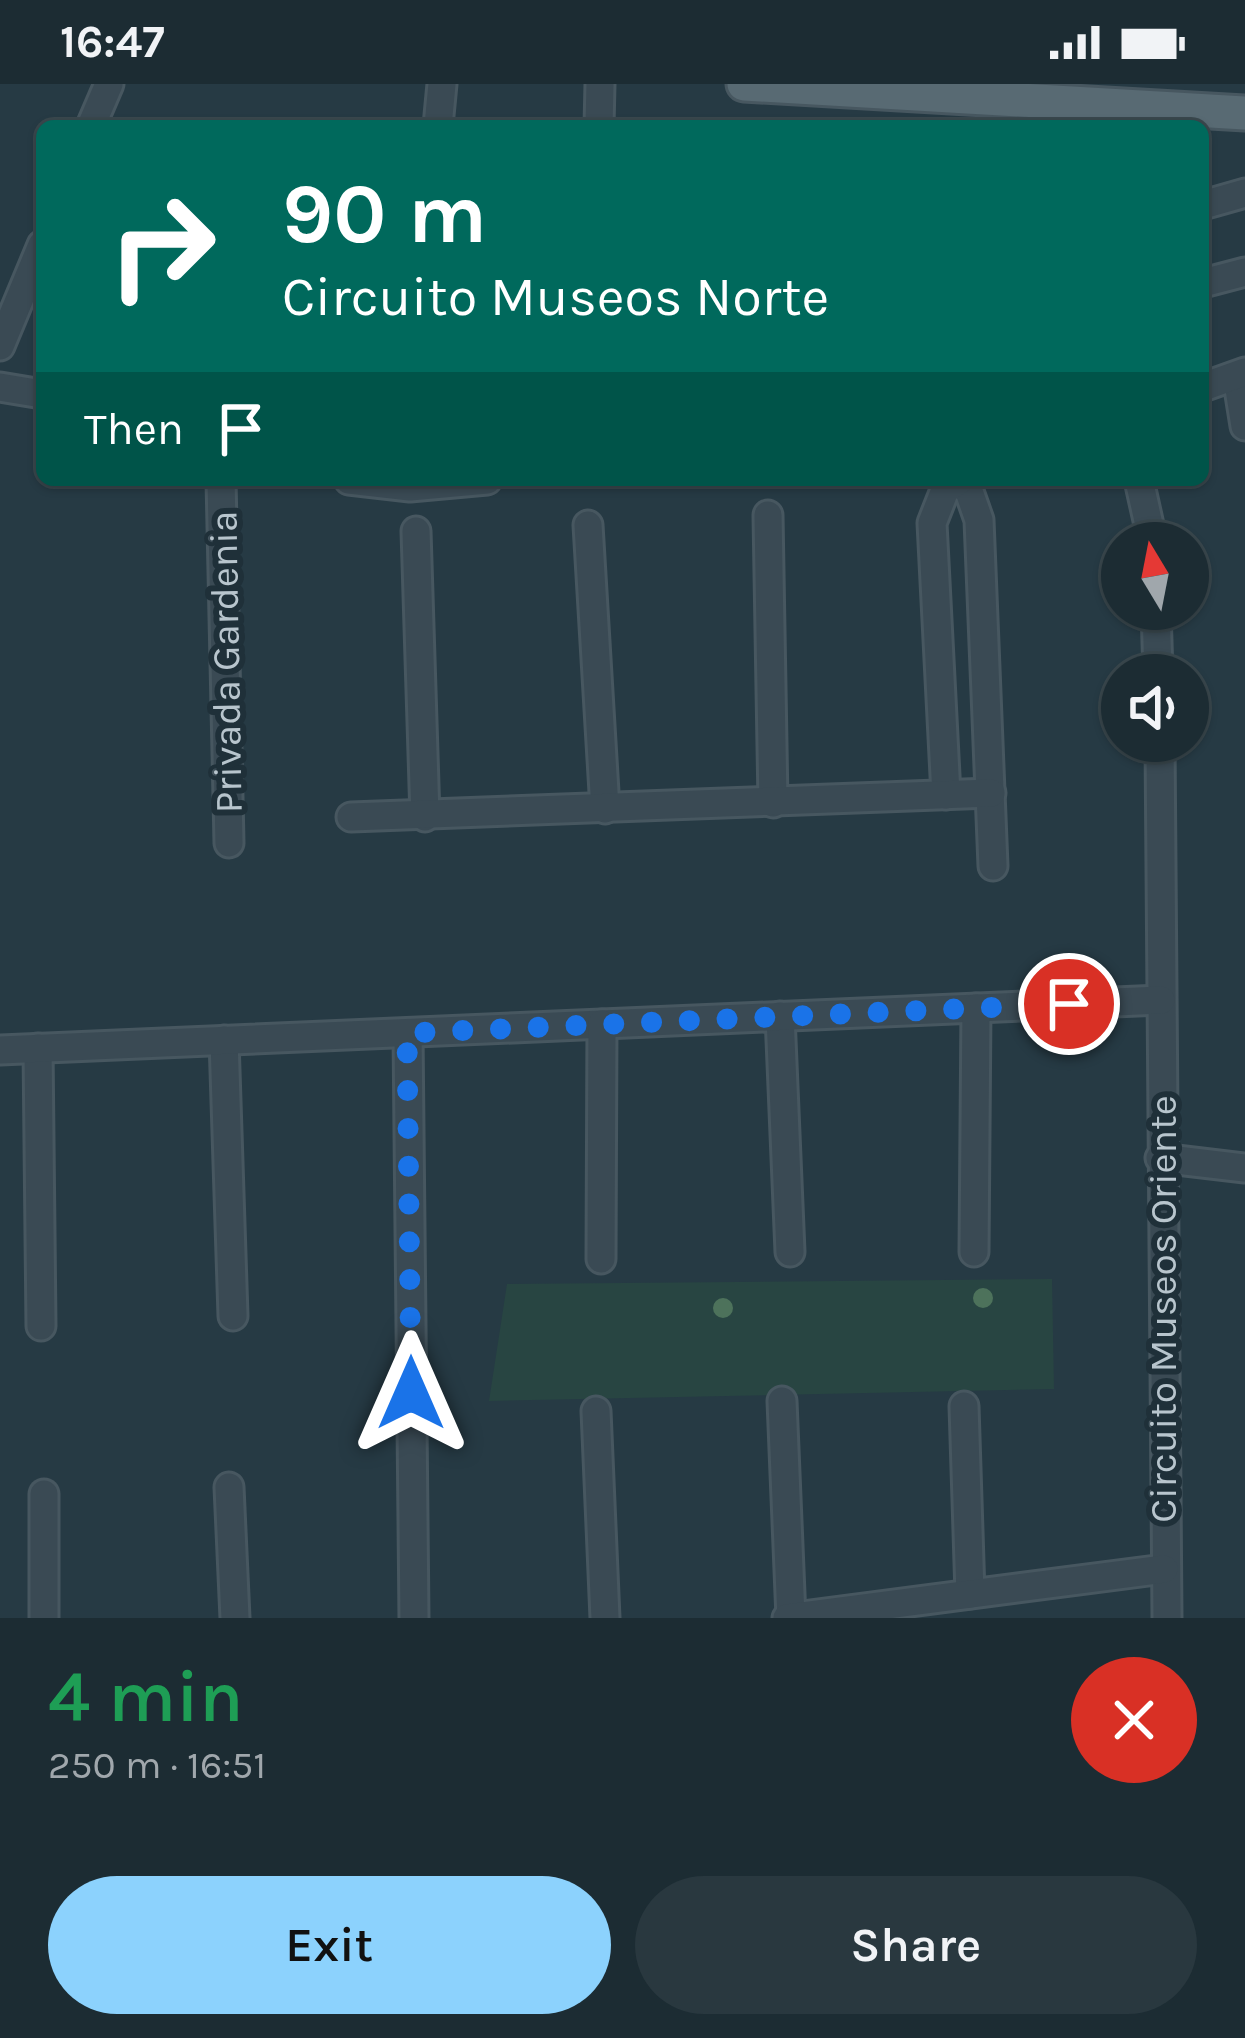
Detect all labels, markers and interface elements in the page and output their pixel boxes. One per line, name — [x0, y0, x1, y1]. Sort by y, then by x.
text: 16:47 — [60, 16, 165, 68]
text: 90 m — [282, 165, 487, 263]
icon: right — [84, 168, 240, 324]
text: Circuito Museos Norte — [282, 265, 829, 329]
icon: arrive — [208, 396, 274, 462]
text: Then — [84, 403, 184, 455]
street label: Privada Gardenia — [200, 510, 252, 814]
north arrow — [1101, 522, 1209, 630]
map controls — [1101, 522, 1209, 762]
button: sound — [1101, 654, 1209, 762]
pin — [1018, 953, 1120, 1055]
icon: arrive — [1036, 971, 1102, 1037]
street label: Circuito Museos Oriente — [1140, 1095, 1186, 1523]
position arrow — [348, 1330, 474, 1456]
text: 4 min — [48, 1655, 244, 1739]
button: close — [1071, 1657, 1197, 1783]
text: 250 m · 16:51 — [48, 1742, 266, 1788]
button: Exit — [48, 1876, 611, 2014]
button: Share — [635, 1876, 1197, 2014]

